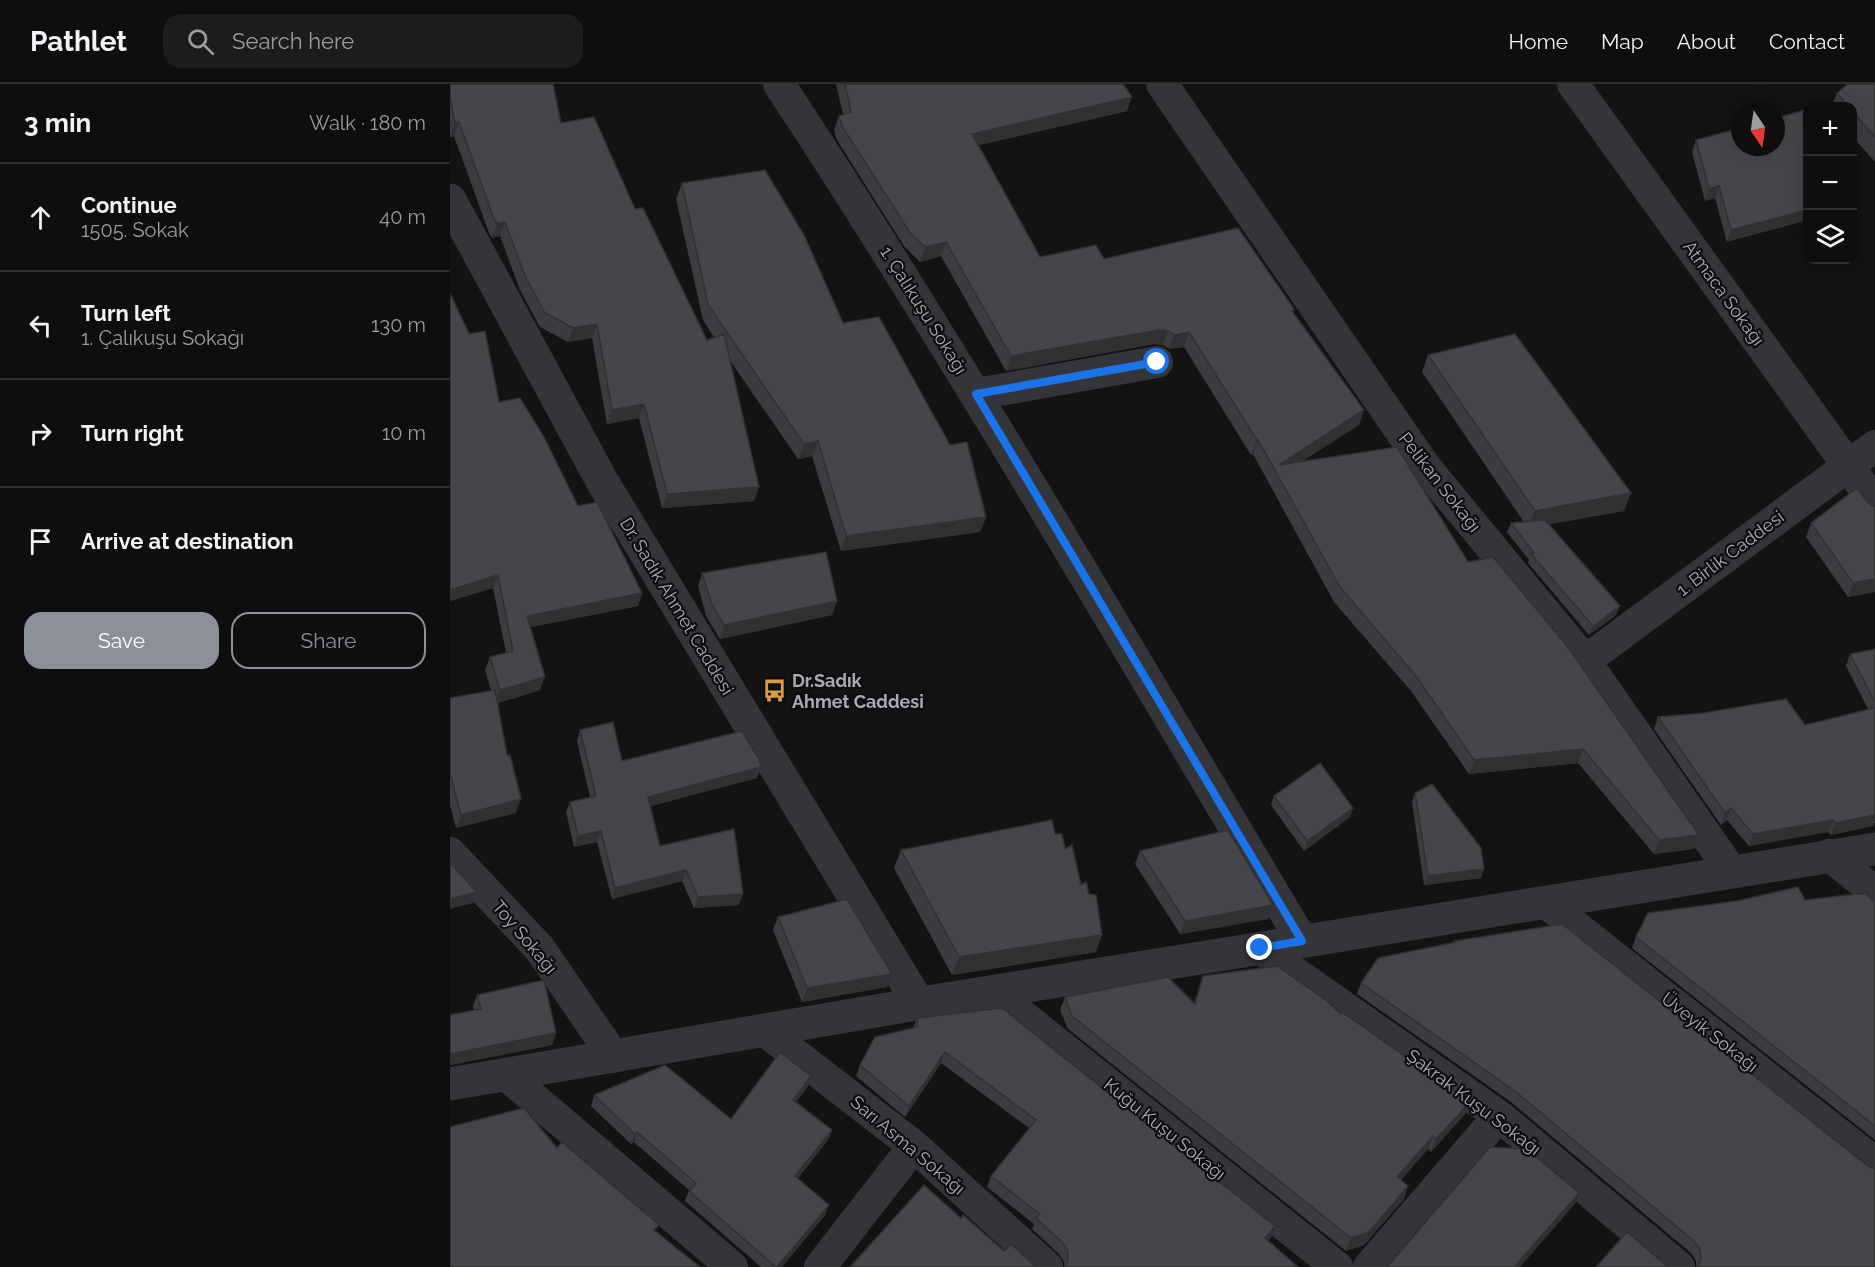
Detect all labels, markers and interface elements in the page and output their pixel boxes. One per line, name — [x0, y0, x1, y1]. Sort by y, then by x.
search box — [163, 14, 583, 68]
text: Pathlet — [30, 25, 127, 58]
icon: search — [184, 25, 217, 58]
text: Search here — [232, 28, 354, 54]
text: Home — [1509, 29, 1568, 54]
text: Map — [1601, 29, 1644, 54]
text: About — [1677, 29, 1736, 54]
text: Contact — [1769, 29, 1845, 54]
north arrow — [1731, 102, 1785, 156]
map controls — [1803, 102, 1857, 264]
button: + — [1803, 102, 1857, 156]
text: 3 min — [24, 108, 91, 138]
text: Walk · 180 m — [309, 111, 426, 135]
button: − — [1803, 156, 1857, 210]
text: Continue — [81, 192, 177, 218]
icon: ahead — [24, 201, 57, 234]
text: 40 m — [379, 205, 426, 229]
button: layers — [1803, 210, 1857, 264]
text: 1505. Sokak — [81, 218, 189, 242]
street label: Atmaca Sokağı — [1679, 236, 1769, 350]
street label: 1. Çalıkuşu Sokağı — [876, 242, 972, 378]
text: Turn left — [81, 300, 171, 326]
icon: left — [24, 309, 57, 342]
text: 130 m — [371, 313, 426, 337]
text: 1. Çalıkuşu Sokağı — [81, 326, 244, 350]
route start — [1143, 348, 1169, 374]
icon: right — [24, 417, 57, 450]
text: Turn right — [81, 420, 184, 446]
text: 10 m — [382, 421, 426, 445]
street label: Pelikan Sokağı — [1395, 428, 1485, 536]
street label: 1. Birlik Caddesi — [1672, 506, 1788, 600]
street label: Dr. Sadık Ahmet Caddesi — [616, 514, 738, 698]
icon: arrive — [24, 525, 57, 558]
text: Arrive at destination — [81, 528, 294, 554]
button: Save — [24, 612, 219, 669]
button: Share — [231, 612, 426, 669]
place label: Dr.Sadık Ahmet Caddesi — [792, 670, 924, 712]
bus stop icon: Dr.Sadık Ahmet Caddesi — [761, 677, 787, 703]
street label: Toy Sokağı — [488, 896, 562, 978]
route end — [1246, 934, 1272, 960]
street label: Üveyik Sokağı — [1657, 988, 1763, 1076]
street label: Şakrak Kuşu Sokağı — [1403, 1045, 1545, 1159]
street label: Kuğu Kuşu Sokağı — [1100, 1074, 1230, 1184]
street label: Sarı Asma Sokağı — [847, 1091, 969, 1199]

